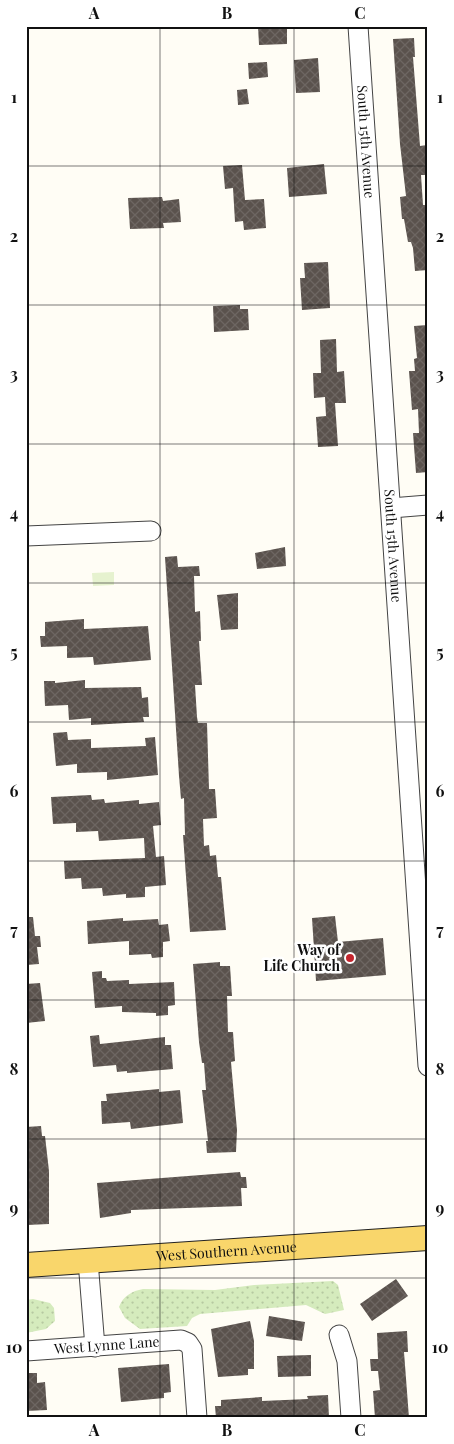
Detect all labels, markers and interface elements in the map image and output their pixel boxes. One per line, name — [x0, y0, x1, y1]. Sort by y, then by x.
text: A — [88, 2, 100, 23]
text: B — [222, 2, 233, 23]
text: C — [354, 2, 366, 23]
street label: South 15th Avenue — [353, 84, 380, 199]
text: 1 — [11, 86, 17, 107]
text: 1 — [437, 86, 443, 107]
text: 2 — [10, 225, 18, 246]
text: 2 — [436, 225, 444, 246]
text: 3 — [10, 363, 18, 384]
text: 3 — [436, 363, 444, 384]
street label: South 15th Avenue — [380, 489, 407, 603]
text: 4 — [10, 502, 18, 523]
text: 4 — [436, 502, 444, 523]
text: 5 — [10, 641, 18, 662]
text: 5 — [436, 641, 444, 662]
text: 6 — [10, 780, 19, 801]
text: 6 — [436, 780, 445, 801]
text: 7 — [10, 919, 18, 940]
text: 7 — [436, 919, 444, 940]
place label: Way of Life Church — [263, 940, 341, 975]
marker: Way of Life Church — [344, 952, 356, 964]
text: 8 — [10, 1058, 19, 1079]
text: 8 — [436, 1058, 445, 1079]
text: 9 — [10, 1197, 19, 1218]
text: 9 — [436, 1197, 445, 1218]
street label: West Southern Avenue — [155, 1237, 297, 1265]
street label: West Lynne Lane — [52, 1332, 160, 1358]
text: 10 — [6, 1336, 22, 1357]
text: 10 — [432, 1336, 448, 1357]
text: A — [88, 1419, 100, 1440]
text: B — [222, 1419, 233, 1440]
text: C — [354, 1419, 366, 1440]

